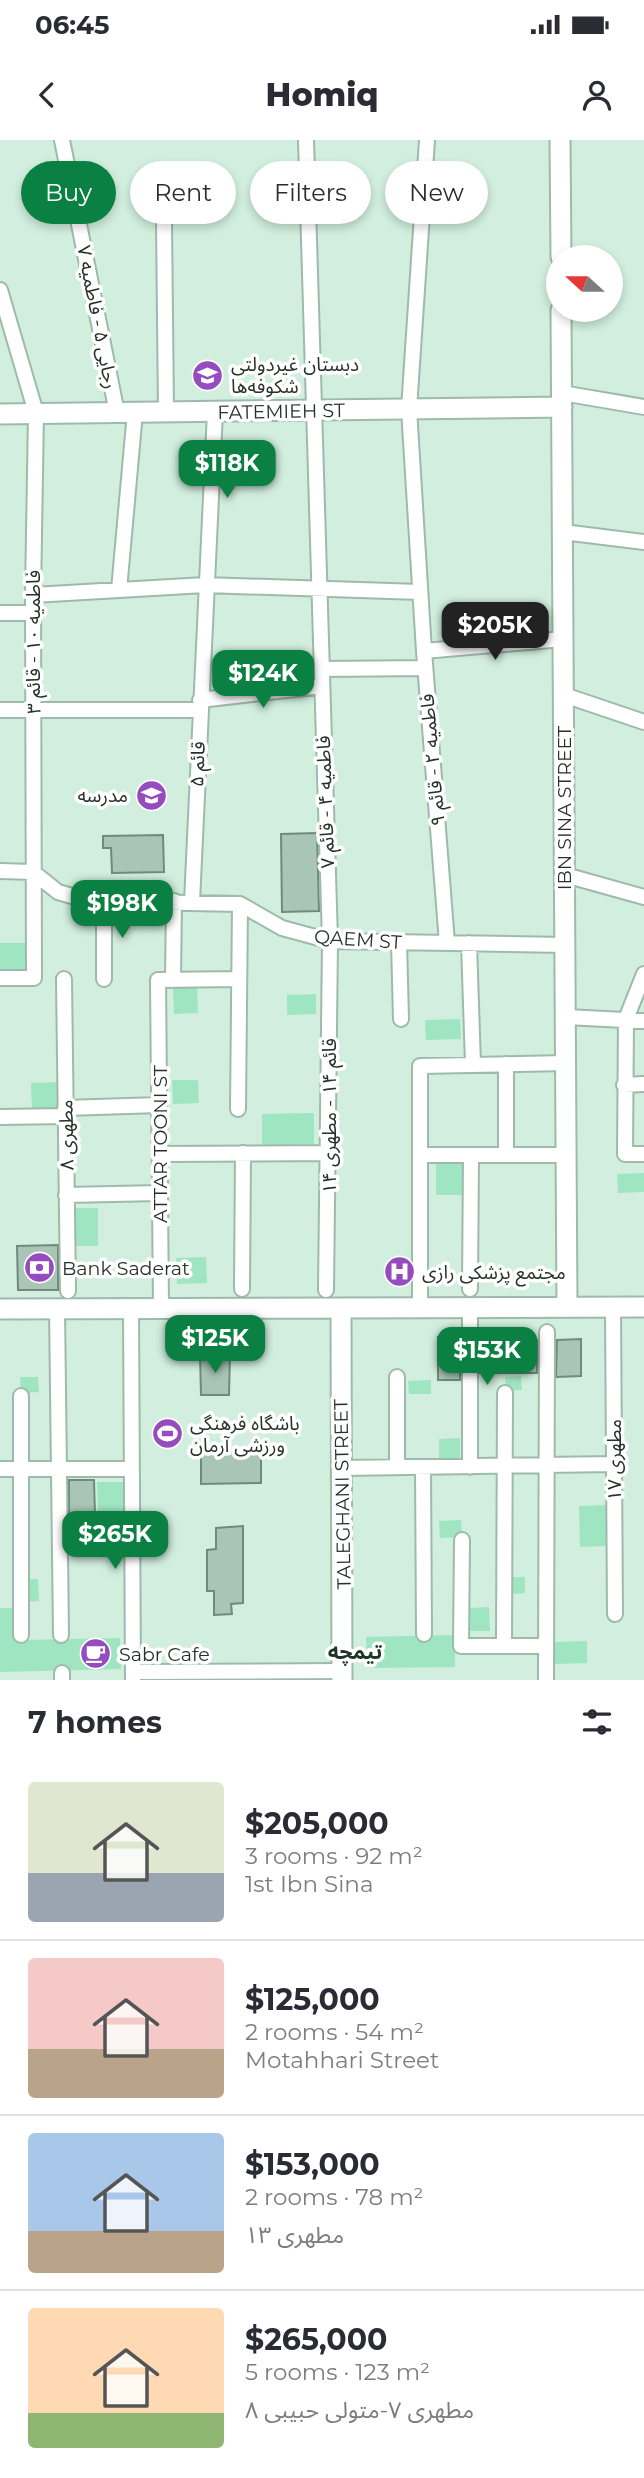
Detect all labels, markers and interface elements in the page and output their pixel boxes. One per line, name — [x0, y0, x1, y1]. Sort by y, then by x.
text: 06:45 — [35, 9, 109, 41]
text: Homiq — [266, 75, 378, 114]
icon: back — [28, 76, 66, 114]
icon: person — [578, 76, 616, 114]
chip: Buy — [21, 161, 116, 224]
chip: Rent — [130, 161, 236, 224]
chip: Filters — [250, 161, 371, 224]
chip: New — [385, 161, 488, 224]
street label: رجایی ۵ - فاطمیه ۷ — [72, 243, 123, 391]
north arrow — [546, 245, 623, 322]
map controls — [546, 245, 623, 322]
place label: دبستان غیردولتی شکوفه‌ها — [231, 353, 359, 398]
school or university icon: دبستان غیردولتی شکوفه‌ها — [191, 358, 225, 392]
street label: FATEMIEH ST — [217, 399, 345, 424]
pin: $118K — [178, 440, 276, 500]
text: $118K — [195, 449, 259, 477]
street label: فاطمیه ۱۰ - قائم ۳ — [22, 570, 48, 714]
pin: $205K — [446, 602, 544, 662]
text: $205K — [458, 611, 532, 639]
pin: $124K — [214, 650, 312, 710]
text: $124K — [228, 659, 298, 687]
street label: فاطمیه ۲ - قائم ۹ — [415, 692, 453, 827]
street label: IBN SINA STREET — [553, 726, 576, 890]
street label: فاطمیه ۴ - قائم ۷ — [312, 735, 342, 869]
street label: قائم ۵ — [185, 741, 213, 787]
school or university icon: مدرسه — [134, 778, 168, 812]
place label: مدرسه — [77, 784, 128, 807]
pin: $198K — [73, 880, 171, 940]
text: $198K — [87, 889, 157, 917]
street label: QAEM ST — [313, 925, 403, 954]
street label: قائم ۱۴ - مطهری ۱۴ — [318, 1038, 344, 1194]
street label: ATTAR TOONI ST — [149, 1065, 172, 1223]
street label: مطهری ۸ — [54, 1099, 79, 1171]
bank icon: Bank Saderat — [22, 1251, 56, 1285]
hospital icon: مجتمع پزشکی رازی — [382, 1255, 416, 1289]
place label: Bank Saderat — [62, 1257, 190, 1280]
place label: مجتمع پزشکی رازی — [422, 1261, 566, 1287]
pin: $125K — [166, 1316, 264, 1375]
text: $125K — [181, 1324, 249, 1352]
pin: $153K — [438, 1328, 536, 1387]
text: $153K — [453, 1336, 521, 1364]
street label: TALEGHANI STREET — [329, 1399, 356, 1589]
place label: باشگاه فرهنگی ورزشی آرمان — [190, 1412, 300, 1457]
sports icon: باشگاه فرهنگی ورزشی آرمان — [150, 1417, 184, 1451]
street label: مطهری ۱۷ — [603, 1419, 626, 1501]
pin: $265K — [66, 1512, 164, 1571]
text: $265K — [78, 1520, 152, 1548]
cafe icon: Sabr Cafe — [79, 1637, 113, 1671]
district label: تیمچه — [328, 1639, 383, 1666]
place label: Sabr Cafe — [119, 1643, 210, 1666]
icon: filters — [578, 1703, 616, 1741]
text: 7 homes — [28, 1704, 162, 1741]
text: $205,000 — [245, 1805, 389, 1842]
icon: home — [84, 1810, 168, 1894]
text: 3 rooms · 92 m² — [245, 1842, 423, 1870]
text: 1st Ibn Sina — [245, 1870, 373, 1898]
text: $125,000 — [245, 1981, 380, 2018]
icon: home — [84, 1986, 168, 2070]
text: 2 rooms · 54 m² — [245, 2018, 424, 2046]
text: Motahhari Street — [245, 2046, 439, 2074]
text: $153,000 — [245, 2146, 380, 2183]
icon: home — [84, 2161, 168, 2245]
text: 2 rooms · 78 m² — [245, 2183, 423, 2211]
text: مطهری ۱۳ — [245, 2221, 344, 2249]
text: $265,000 — [245, 2321, 387, 2358]
icon: home — [84, 2336, 168, 2420]
text: 5 rooms · 123 m² — [245, 2358, 430, 2386]
text: مطهری ۷-متولی حبیبی ۸ — [245, 2396, 474, 2424]

